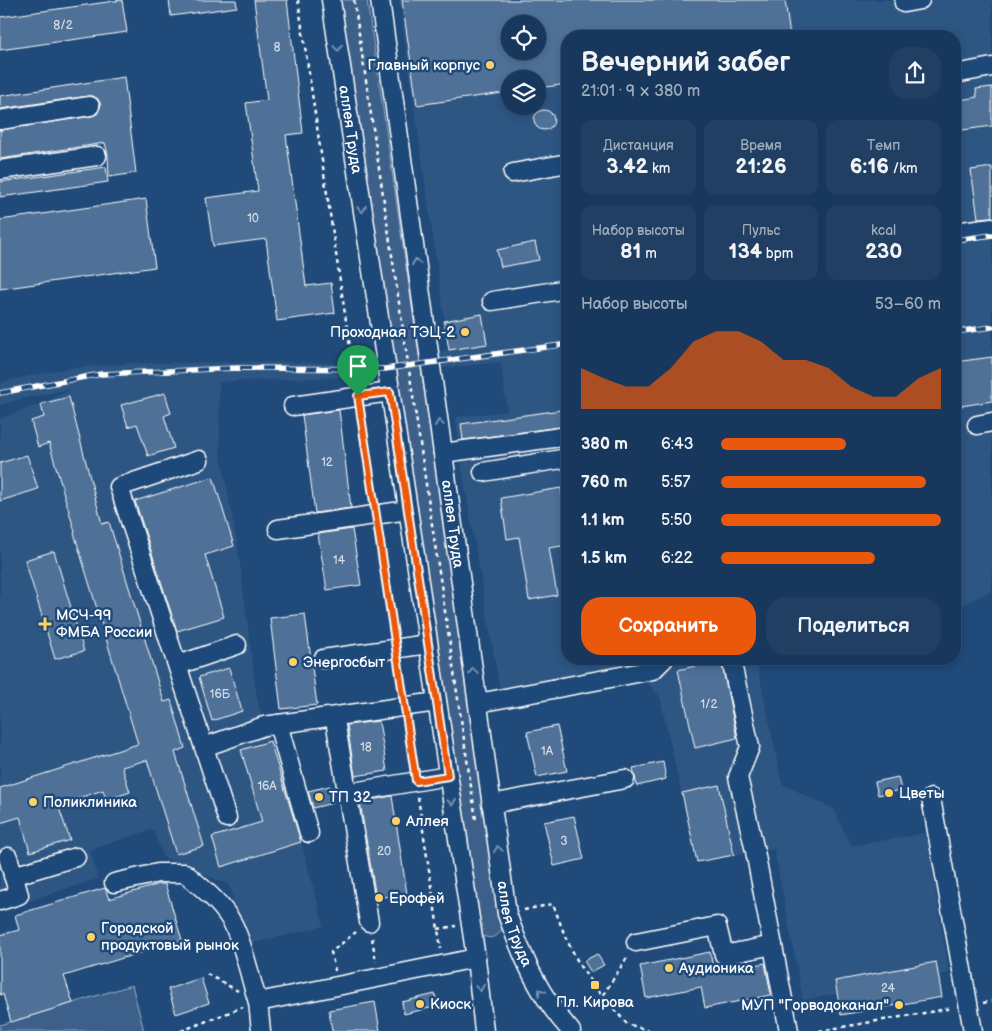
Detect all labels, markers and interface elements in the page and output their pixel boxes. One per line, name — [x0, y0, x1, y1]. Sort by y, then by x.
map controls — [501, 15, 546, 115]
button: locate — [501, 15, 546, 60]
house number: 8/2 — [53, 18, 73, 33]
house number: 8 — [274, 40, 281, 55]
one-way arrow — [332, 45, 343, 53]
text: Вечерний забег — [581, 46, 790, 79]
button: share — [889, 47, 941, 99]
place label: Главный корпус — [368, 56, 481, 75]
marker: Главный корпус — [484, 59, 496, 71]
button: layers — [501, 70, 546, 115]
text: 21:01 · 9 × 380 m — [581, 82, 700, 101]
street label: аллея Труда — [334, 84, 366, 175]
text: Дистанция — [603, 137, 674, 154]
text: Время — [740, 137, 782, 154]
text: Темп — [867, 137, 900, 154]
text: 3.42 — [606, 154, 648, 179]
text: 21:26 — [735, 154, 787, 179]
text: 6:16 — [850, 154, 889, 179]
text: km — [648, 160, 670, 177]
text: /km — [889, 160, 918, 177]
one-way arrow — [356, 205, 366, 213]
house number: 10 — [247, 211, 259, 226]
text: Набор высоты — [592, 222, 685, 239]
text: Пульс — [742, 222, 780, 239]
text: kcal — [871, 222, 896, 239]
text: 81 — [620, 239, 641, 264]
text: 134 — [729, 239, 762, 264]
text: 230 — [865, 239, 902, 264]
text: m — [641, 245, 657, 262]
text: bpm — [762, 245, 793, 262]
one-way arrow — [411, 258, 422, 266]
text: Набор высоты — [581, 295, 688, 314]
text: 53–60 m — [875, 295, 941, 314]
place label: Проходная ТЭЦ-2 — [330, 323, 455, 342]
marker: Проходная ТЭЦ-2 — [459, 326, 471, 338]
pin — [337, 345, 379, 396]
icon: arrive — [344, 352, 372, 380]
one-way arrow — [434, 419, 444, 427]
text: 380 m — [581, 435, 628, 454]
text: 6:43 — [661, 435, 694, 454]
house number: 12 — [321, 455, 333, 470]
text: 760 m — [581, 473, 627, 492]
text: 5:57 — [661, 473, 690, 492]
street label: аллея Труда — [437, 479, 468, 569]
text: 1.1 km — [581, 511, 624, 530]
text: 5:50 — [661, 511, 692, 530]
text: 1.5 km — [581, 549, 627, 568]
text: 6:22 — [661, 549, 693, 568]
house number: 14 — [333, 553, 346, 568]
button: Сохранить — [581, 597, 756, 655]
button: Поделиться — [766, 597, 941, 655]
place label: МСЧ-99 ФМБА России — [56, 606, 152, 642]
marker: МСЧ-99 ФМБА России — [38, 617, 52, 631]
place label: Энергосбыт — [303, 653, 385, 672]
marker: Энергосбыт — [287, 656, 299, 668]
one-way arrow — [468, 666, 479, 674]
house number: 16Б — [210, 687, 231, 702]
house number: 1/2 — [700, 697, 718, 712]
house number: 18 — [360, 740, 372, 755]
house number: 1А — [541, 744, 554, 759]
house number: 16А — [257, 779, 277, 794]
place label: Цветы — [899, 784, 944, 803]
marker: Цветы — [883, 787, 895, 799]
place label: ТП 32 — [329, 788, 371, 807]
marker: ТП 32 — [313, 791, 325, 803]
place label: Поликлиника — [43, 793, 137, 812]
marker: Поликлиника — [27, 796, 39, 808]
one-way arrow — [446, 798, 457, 806]
place label: Аллея — [405, 812, 449, 831]
marker: Аллея — [390, 815, 402, 827]
house number: 3 — [560, 834, 568, 849]
house number: 20 — [377, 844, 391, 859]
one-way arrow — [493, 844, 503, 853]
street label: аллея Труда — [493, 880, 536, 970]
place label: Ерофей — [389, 889, 445, 908]
marker: Ерофей — [373, 892, 385, 904]
place label: Городской продуктовый рынок — [101, 919, 239, 955]
marker: Городской продуктовый рынок — [85, 931, 97, 943]
place label: Аудионика — [678, 959, 754, 978]
marker: Аудионика — [663, 962, 675, 974]
marker: Пл. Кирова — [589, 979, 601, 991]
house number: 24 — [881, 981, 896, 996]
one-way arrow — [474, 984, 484, 992]
one-way arrow — [538, 989, 548, 998]
place label: Пл. Кирова — [556, 993, 634, 1012]
place label: Киоск — [430, 995, 471, 1014]
place label: МУП "Горводоканал" — [741, 996, 889, 1015]
marker: Киоск — [414, 998, 426, 1010]
marker: МУП "Горводоканал" — [893, 999, 905, 1011]

